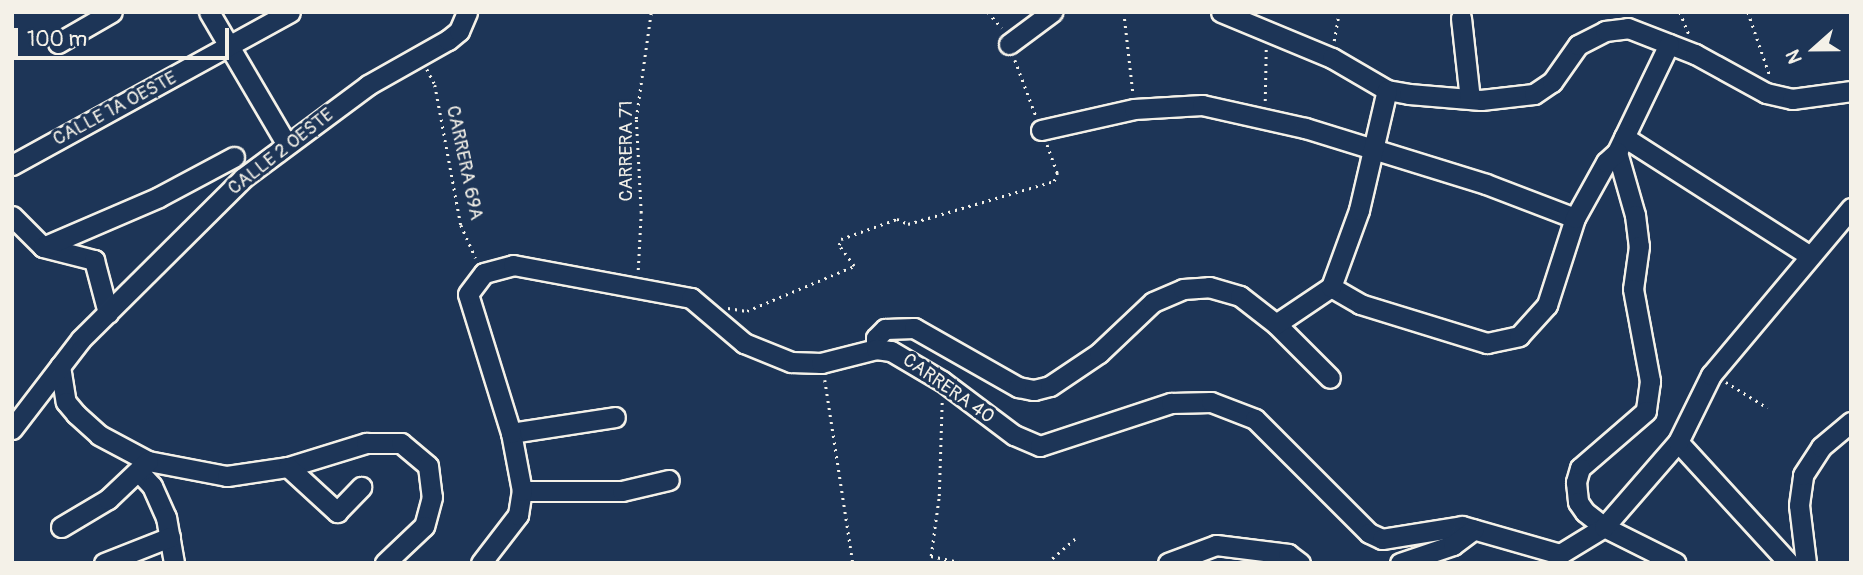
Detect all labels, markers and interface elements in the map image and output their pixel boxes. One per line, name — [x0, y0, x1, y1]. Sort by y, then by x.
scale bar — [18, 14, 233, 58]
north arrow — [1779, 14, 1849, 84]
text: 100 m — [27, 26, 87, 53]
text: N — [1781, 46, 1808, 67]
street label: CALLE 1A OESTE — [49, 67, 181, 151]
street label: CARRERA 71 — [616, 101, 638, 201]
street label: CALLE 2 OESTE — [224, 104, 338, 200]
street label: CARRERA 69A — [441, 104, 487, 222]
street label: CARRERA 4O — [898, 349, 998, 429]

